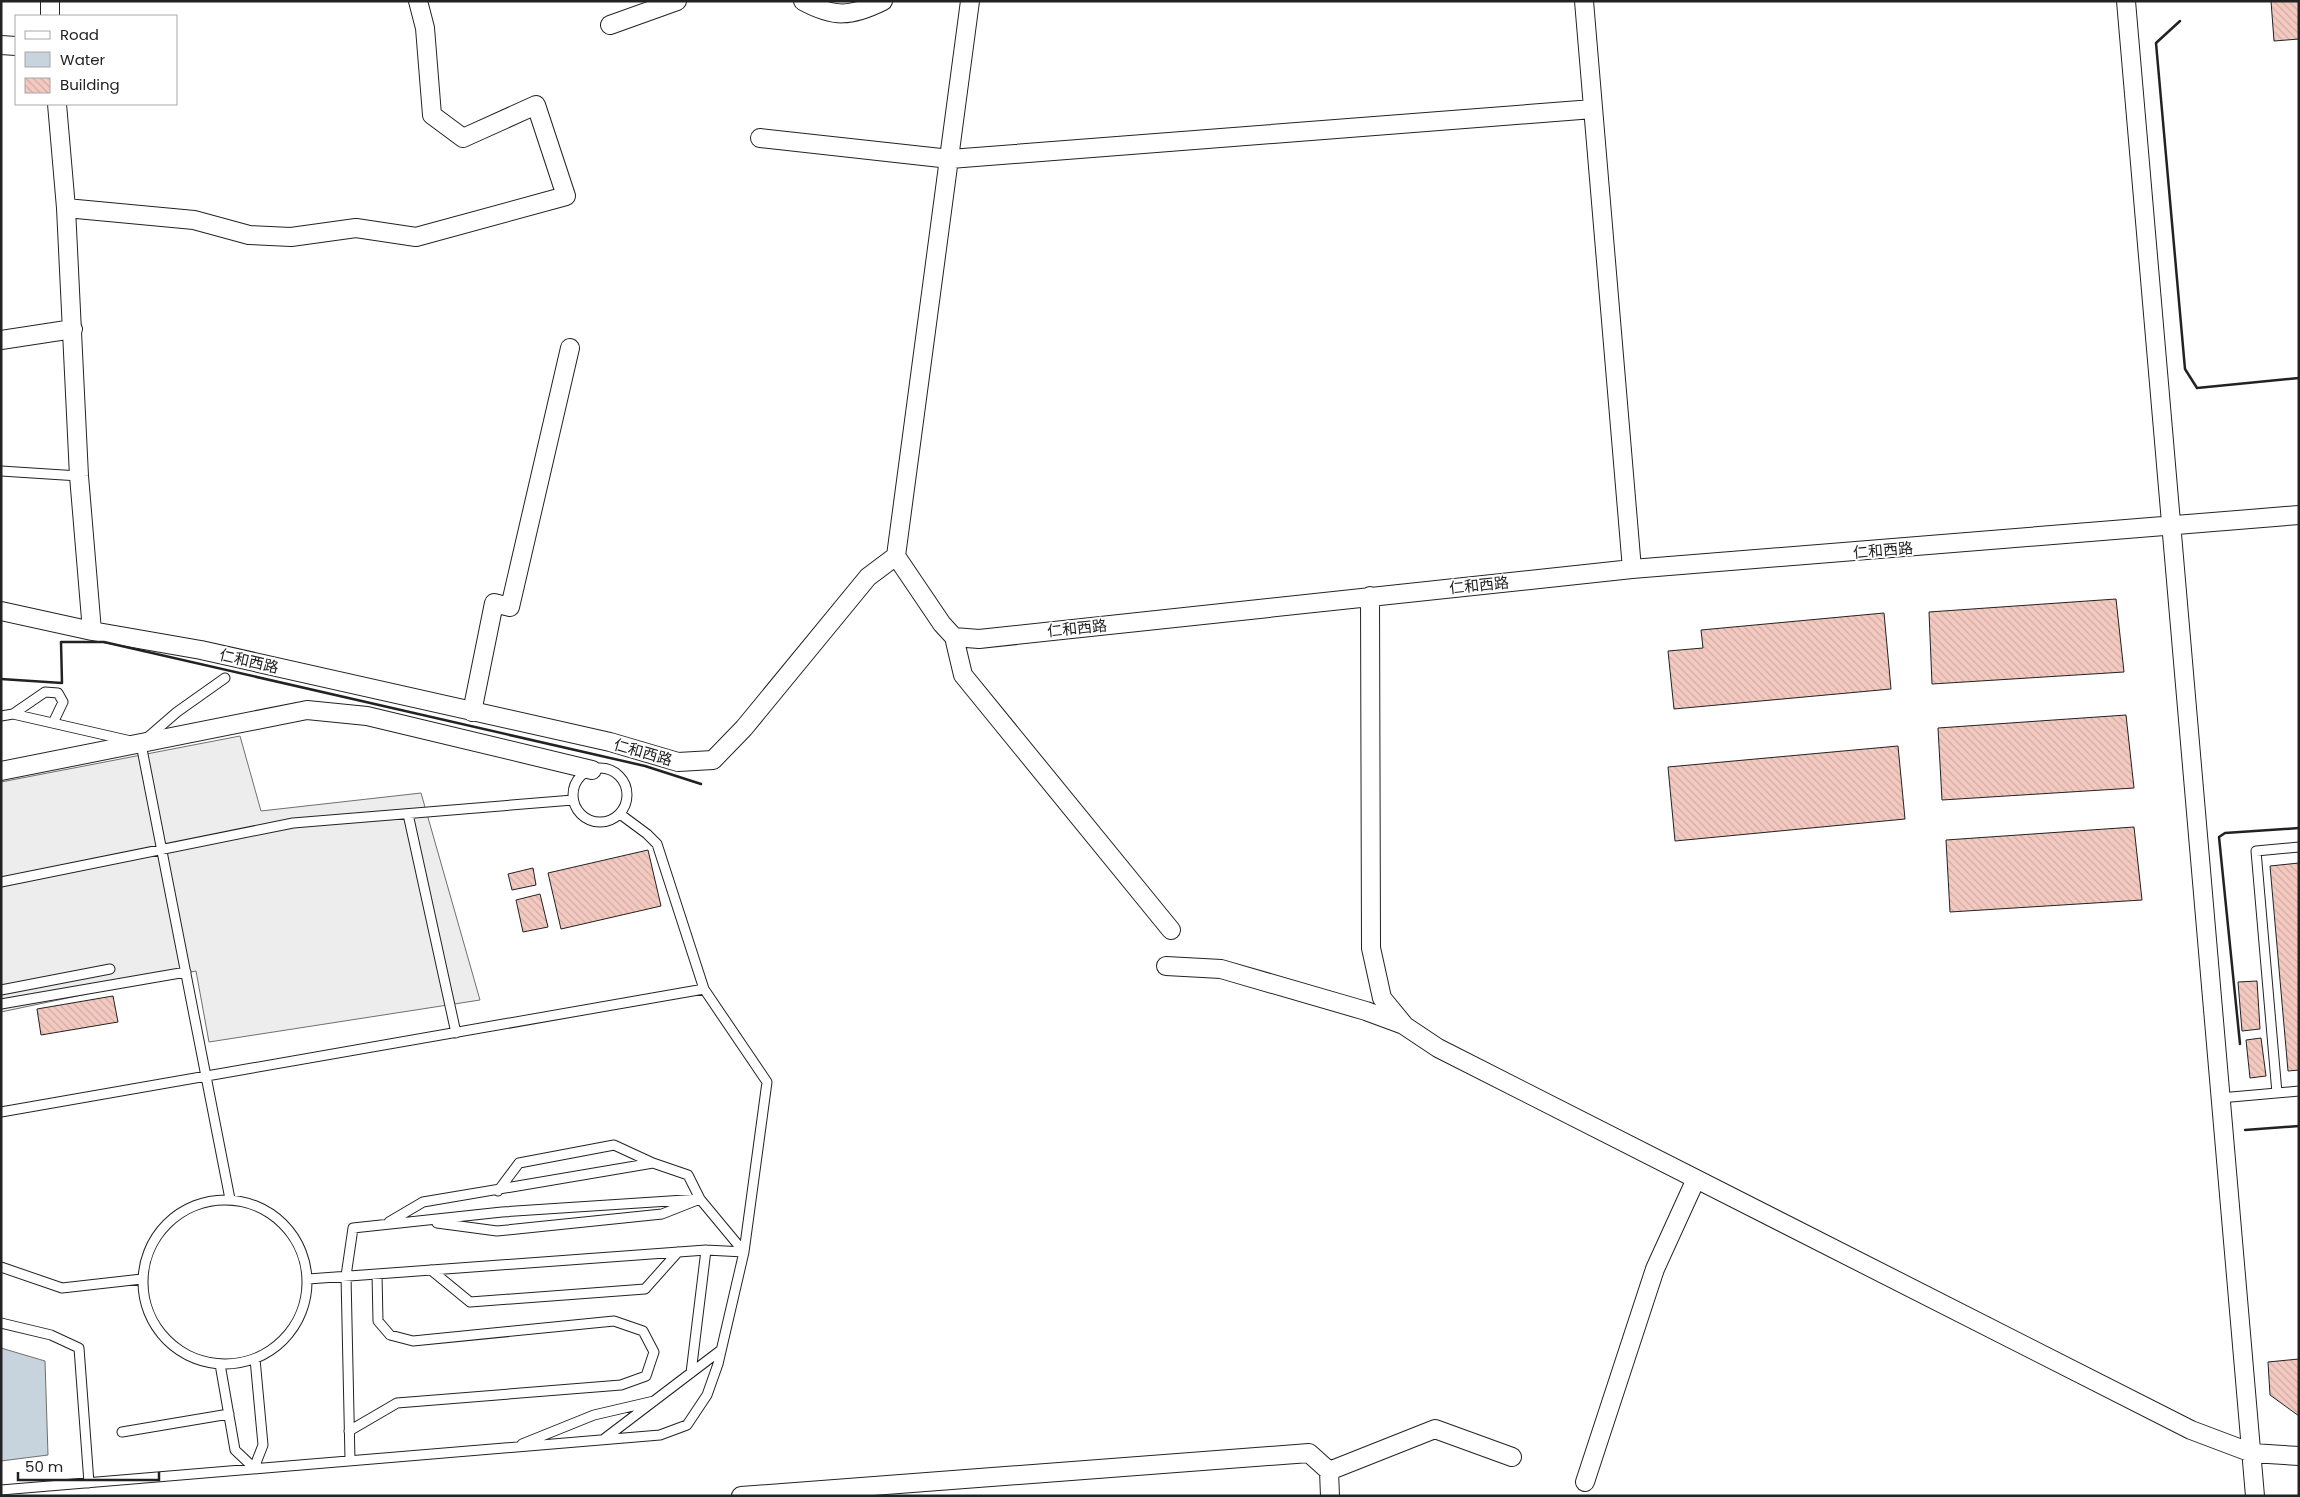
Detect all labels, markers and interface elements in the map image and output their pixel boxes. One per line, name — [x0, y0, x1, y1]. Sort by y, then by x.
legend — [15, 15, 178, 105]
text: Road — [60, 24, 99, 45]
text: Water — [60, 49, 106, 70]
text: Building — [60, 74, 120, 95]
street label: 仁和西路 — [1852, 537, 1914, 563]
street label: 仁和西路 — [1448, 571, 1510, 599]
street label: 仁和西路 — [1046, 614, 1108, 642]
street label: 仁和西路 — [217, 644, 281, 678]
street label: 仁和西路 — [611, 734, 675, 770]
scale bar — [18, 1450, 159, 1482]
text: 50 m — [25, 1456, 63, 1477]

